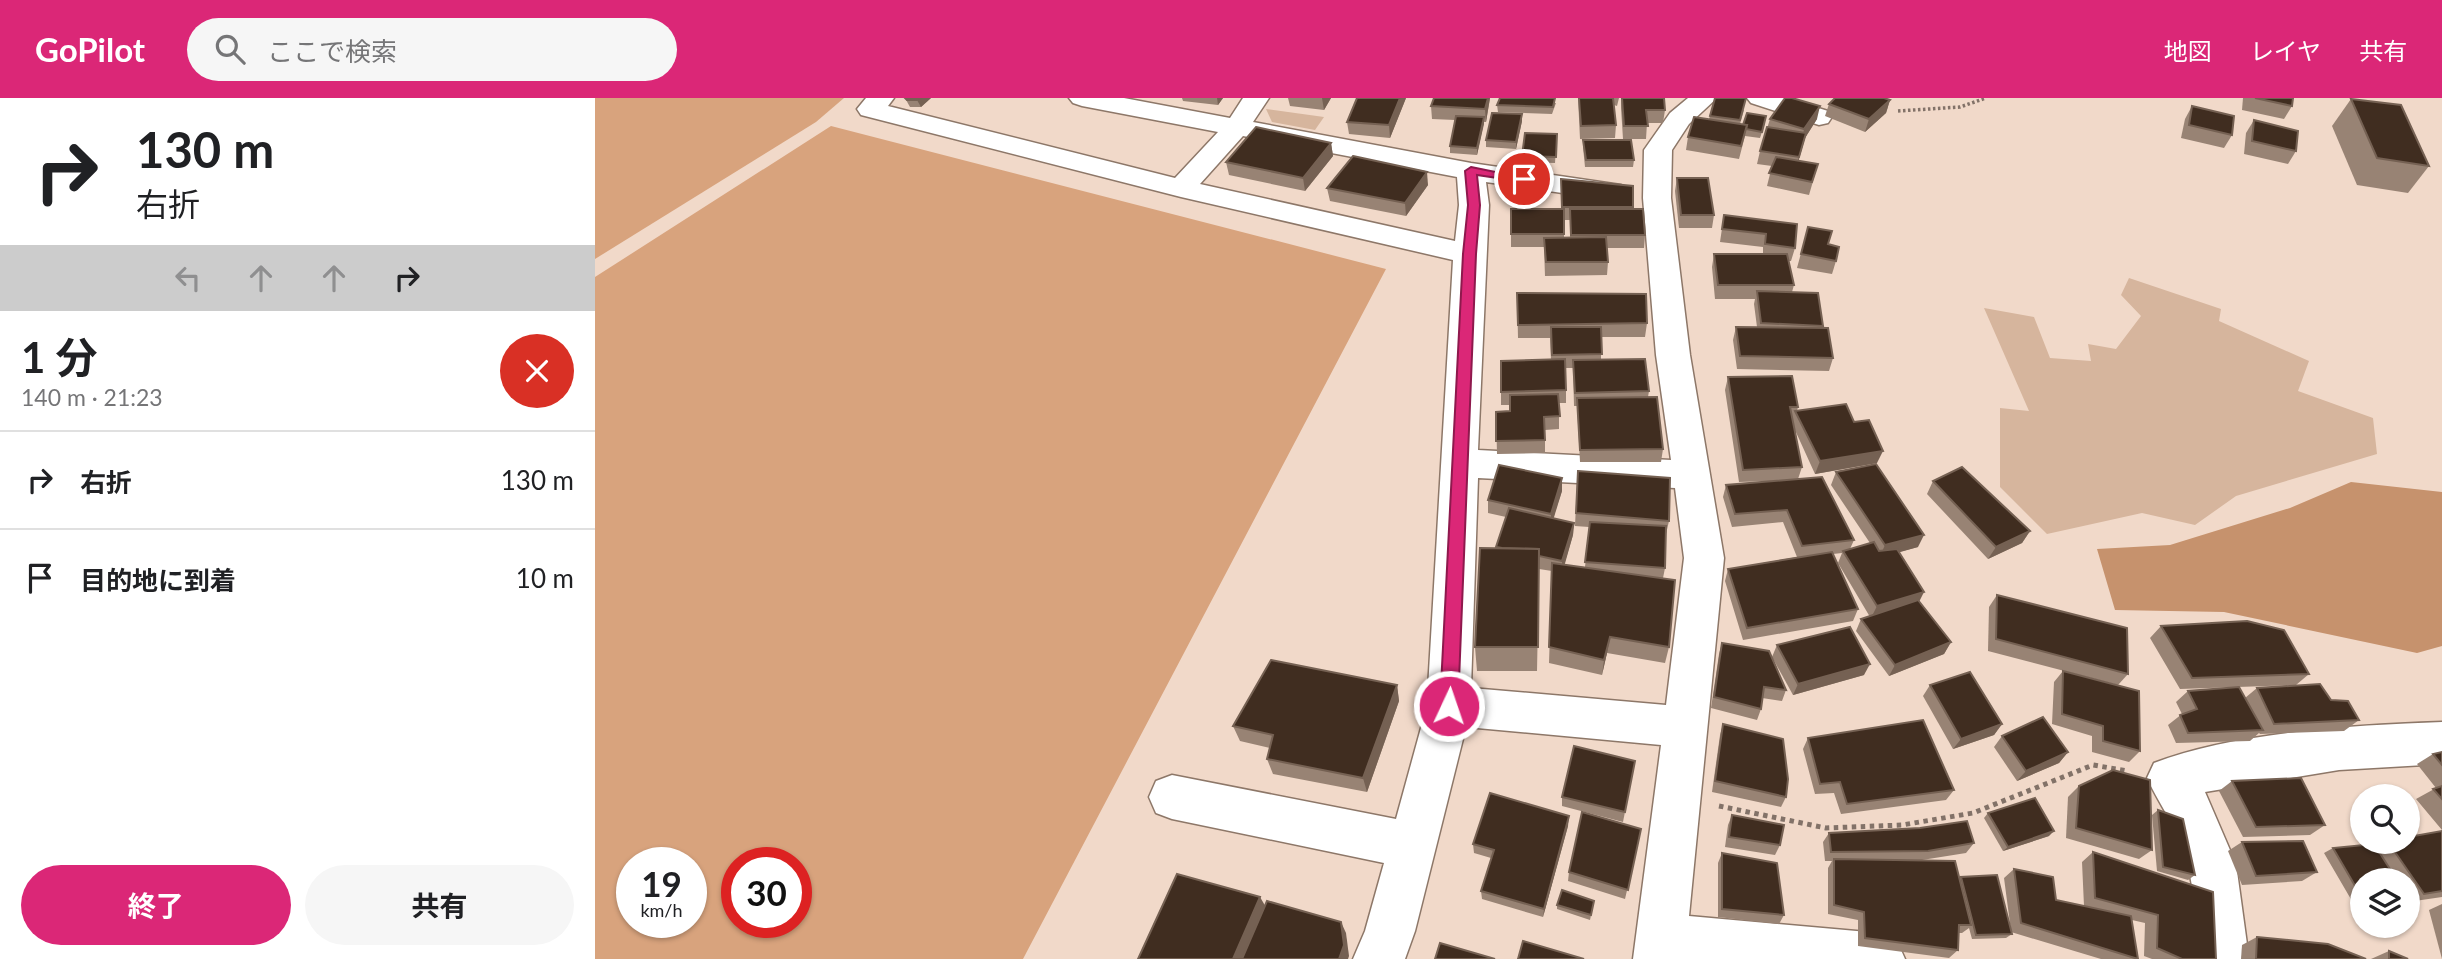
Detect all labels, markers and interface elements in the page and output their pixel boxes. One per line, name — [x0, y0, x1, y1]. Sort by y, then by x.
search box — [187, 18, 677, 81]
text: GoPilot — [35, 29, 145, 69]
icon: search — [211, 30, 249, 68]
text: ここで検索 — [267, 35, 397, 67]
text: 地図 — [2164, 36, 2212, 65]
text: レイヤ — [2250, 36, 2321, 65]
text: 共有 — [2359, 36, 2407, 65]
text: 130 m — [136, 120, 274, 178]
icon: right — [21, 126, 112, 217]
pin — [1494, 149, 1554, 209]
icon: arrive — [1505, 160, 1543, 198]
text: 右折 — [136, 184, 200, 223]
icon: left — [169, 259, 207, 297]
icon: ahead — [242, 259, 280, 297]
icon: ahead — [315, 259, 353, 297]
icon: right — [388, 259, 426, 297]
text: 1 分 — [21, 332, 98, 382]
button: close — [500, 334, 574, 408]
text: 140 m · 21:23 — [21, 383, 163, 411]
icon: right — [21, 461, 59, 499]
text: 130 m — [501, 464, 574, 496]
text: 右折 — [80, 466, 132, 498]
icon: arrive — [21, 559, 59, 597]
text: 10 m — [516, 562, 574, 594]
text: 目的地に到着 — [80, 564, 236, 596]
position arrow — [1412, 669, 1486, 743]
map controls — [2350, 784, 2420, 938]
button: search — [2350, 784, 2420, 854]
speed limit sign: 30 — [721, 847, 812, 938]
text: 19 — [641, 862, 682, 904]
button: 終了 — [21, 865, 291, 945]
button: 共有 — [305, 865, 574, 945]
button: layers — [2350, 868, 2420, 938]
text: km/h — [640, 899, 683, 921]

